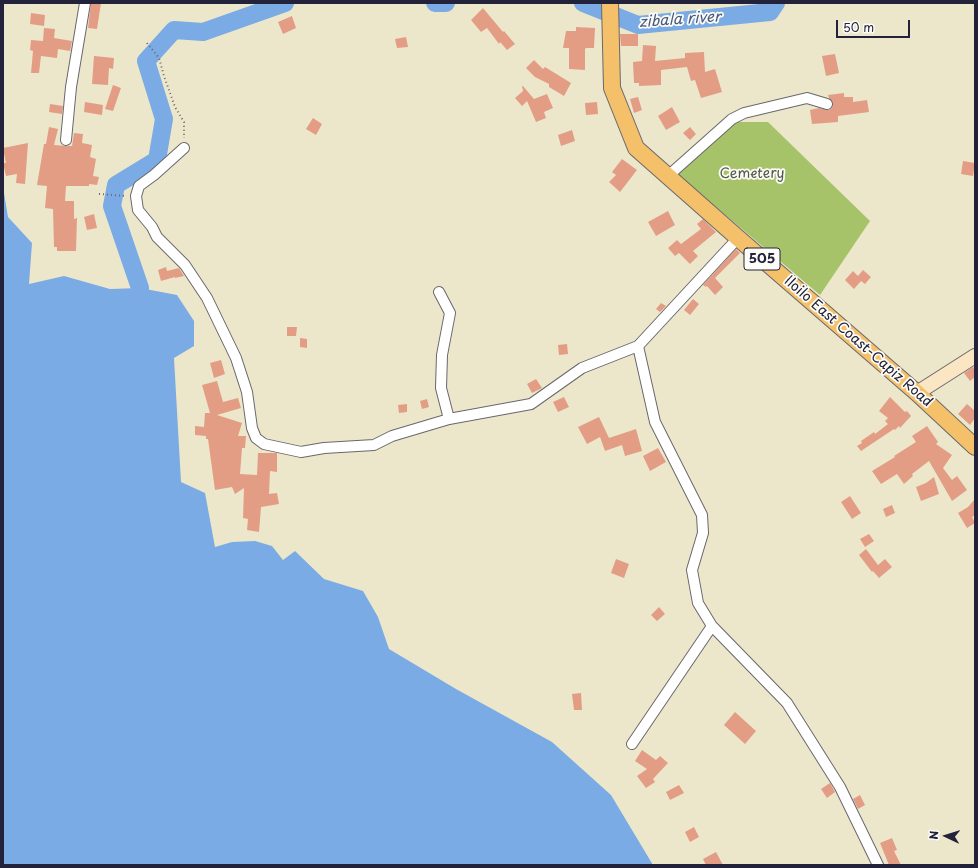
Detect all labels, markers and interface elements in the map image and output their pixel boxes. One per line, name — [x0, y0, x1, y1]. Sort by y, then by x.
water label: zibala river — [639, 8, 721, 32]
scale bar — [838, 12, 912, 38]
text: 50 m — [843, 18, 874, 36]
park label: Cemetery — [719, 166, 785, 182]
road number: 505 — [744, 248, 780, 270]
street label: Iloilo East Coast-Capiz Road — [781, 273, 935, 411]
north arrow — [926, 816, 966, 856]
text: N — [925, 830, 942, 840]

